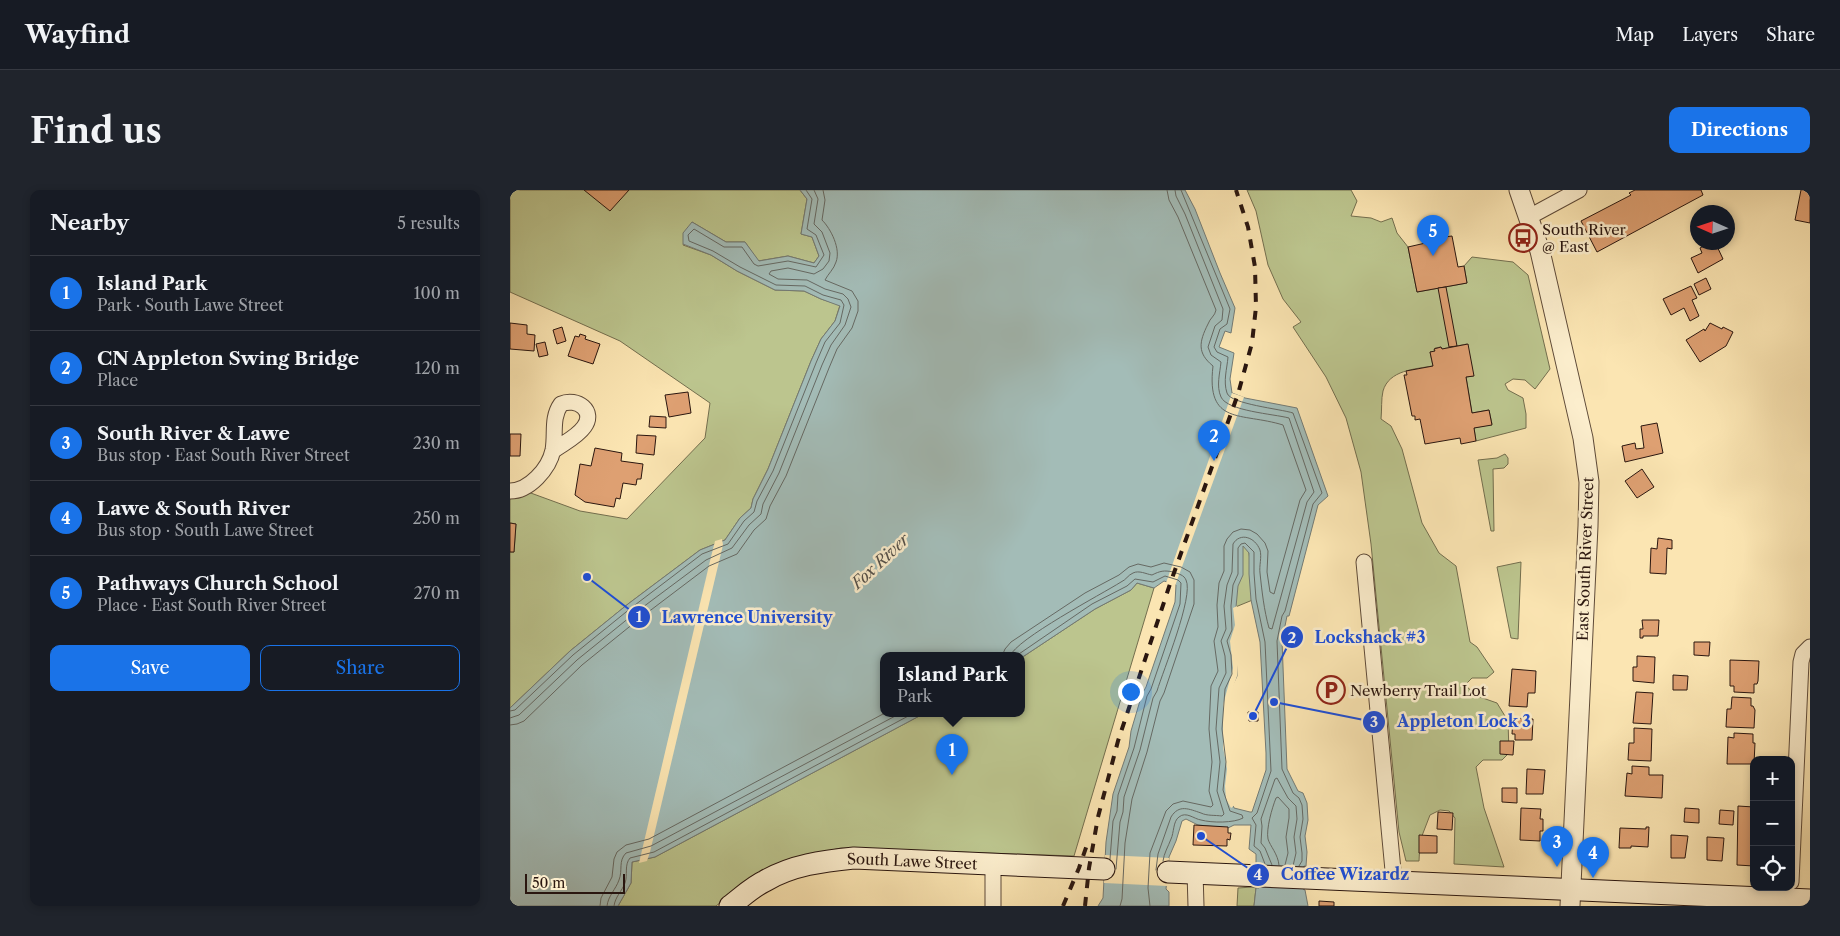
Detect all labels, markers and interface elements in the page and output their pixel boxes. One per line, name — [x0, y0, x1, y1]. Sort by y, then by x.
text: Wayfind — [25, 20, 130, 49]
text: Map — [1616, 24, 1654, 46]
text: Layers — [1682, 24, 1738, 46]
text: Share — [1766, 24, 1815, 46]
button: Directions — [1669, 107, 1810, 153]
text: Find us — [30, 109, 162, 152]
north arrow — [1690, 205, 1735, 250]
text: Nearby — [50, 210, 129, 235]
text: 5 results — [397, 213, 460, 233]
pin: 5 — [1417, 215, 1449, 256]
place label: South River @ East — [1542, 220, 1627, 256]
bus stop icon: South River @ East — [1508, 223, 1538, 253]
text: Island Park — [97, 272, 207, 295]
text: 1 — [62, 283, 70, 303]
text: 100 m — [414, 283, 460, 303]
text: Park · South Lawe Street — [97, 295, 284, 315]
text: CN Appleton Swing Bridge — [97, 347, 359, 370]
text: 2 — [61, 358, 71, 378]
text: 120 m — [415, 358, 460, 378]
text: Place — [97, 370, 138, 390]
pin: 2 — [1198, 420, 1230, 461]
text: South River & Lawe — [97, 422, 290, 445]
text: 3 — [61, 433, 71, 453]
text: 230 m — [413, 433, 460, 453]
text: Bus stop · East South River Street — [97, 445, 350, 465]
street label: East South River Street — [1573, 476, 1597, 641]
text: Lawe & South River — [97, 497, 290, 520]
text: 4 — [61, 508, 71, 528]
text: 250 m — [413, 508, 460, 528]
text: Bus stop · South Lawe Street — [97, 520, 314, 540]
water label: Fox River — [845, 528, 914, 594]
text: Pathways Church School — [97, 572, 339, 595]
text: 5 — [62, 583, 70, 603]
text: 270 m — [414, 583, 460, 603]
text: Place · East South River Street — [97, 595, 326, 615]
callout: Lawrence University — [627, 602, 843, 633]
text: 1 — [636, 607, 643, 626]
text: Lawrence University — [662, 607, 834, 627]
callout: Lockshack #3 — [1279, 622, 1435, 653]
text: Lockshack #3 — [1315, 627, 1425, 647]
text: 2 — [1288, 628, 1297, 647]
button: Save — [50, 645, 250, 691]
button: Share — [260, 645, 460, 691]
popup — [880, 652, 1025, 717]
text: Island Park — [897, 663, 1008, 686]
parking icon: Newberry Trail Lot — [1316, 675, 1346, 705]
your location — [1118, 679, 1144, 705]
place label: Newberry Trail Lot — [1350, 681, 1487, 700]
text: Park — [897, 686, 932, 706]
callout: Appleton Lock 3 — [1361, 706, 1541, 737]
text: Appleton Lock 3 — [1396, 711, 1531, 731]
text: 3 — [1370, 712, 1378, 731]
pin: 1 — [936, 734, 968, 775]
map controls — [1750, 756, 1795, 891]
button: + — [1750, 756, 1795, 801]
button: − — [1750, 801, 1795, 846]
pin: 3 — [1541, 826, 1573, 867]
pin: 4 — [1577, 837, 1609, 878]
button: locate — [1750, 846, 1795, 891]
street label: South Lawe Street — [846, 848, 978, 873]
callout: Coffee Wizardz — [1245, 859, 1419, 890]
text: Coffee Wizardz — [1281, 864, 1409, 884]
text: 4 — [1254, 865, 1263, 884]
scale bar — [525, 871, 625, 894]
text: 50 m — [532, 874, 565, 892]

